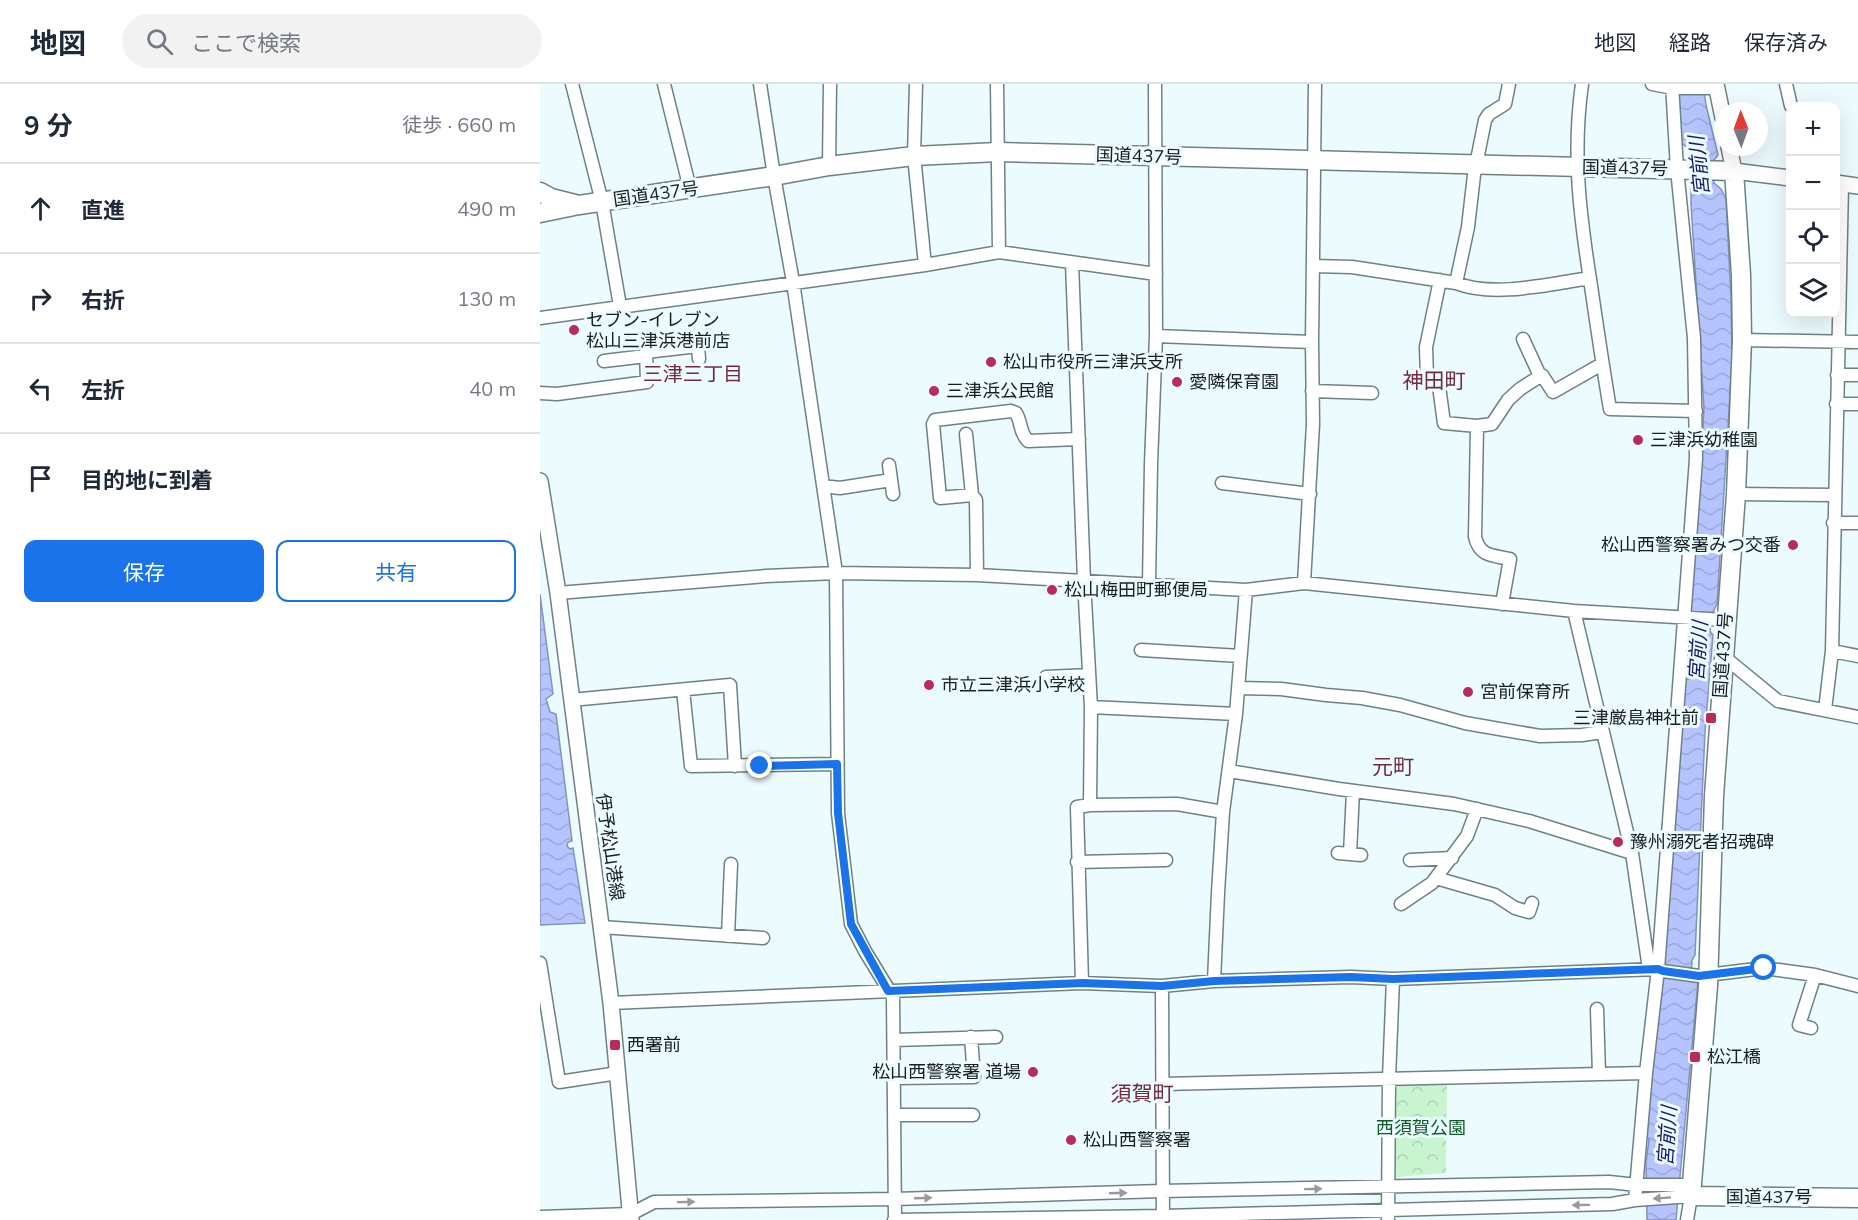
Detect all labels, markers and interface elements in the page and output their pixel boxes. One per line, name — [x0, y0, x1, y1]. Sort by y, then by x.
search box — [122, 14, 542, 68]
text: 地図 — [30, 25, 86, 60]
icon: search — [143, 25, 176, 58]
text: ここで検索 — [191, 29, 301, 57]
text: 地図 — [1594, 29, 1636, 55]
text: 経路 — [1669, 29, 1711, 55]
text: 保存済み — [1744, 29, 1828, 55]
north arrow — [1714, 102, 1768, 156]
map controls — [1786, 102, 1840, 318]
button: + — [1786, 102, 1840, 156]
text: 9 分 — [24, 109, 73, 142]
text: 徒歩 · 660 m — [402, 112, 516, 137]
water label: 宮前川 — [1683, 133, 1714, 197]
street label: 国道437号 — [1095, 142, 1183, 169]
street label: 国道437号 — [1582, 155, 1668, 180]
button: − — [1786, 156, 1840, 210]
street label: 国道437号 — [612, 176, 700, 211]
icon: ahead — [24, 192, 57, 225]
text: 直進 — [81, 196, 125, 224]
text: 490 m — [457, 196, 516, 221]
button: locate — [1786, 210, 1840, 264]
button: layers — [1786, 264, 1840, 318]
icon: right — [24, 282, 57, 315]
text: 右折 — [81, 286, 125, 314]
text: 130 m — [457, 286, 516, 311]
place label: セブン-イレブン 松山三津浜港前店 — [586, 308, 730, 352]
marker: セブン-イレブン 松山三津浜港前店 — [567, 323, 581, 337]
place label: 松山市役所三津浜支所 — [1003, 350, 1183, 373]
marker: 松山市役所三津浜支所 — [984, 355, 998, 369]
district label: 三津三丁目 — [643, 361, 743, 386]
district label: 神田町 — [1403, 367, 1466, 393]
place label: 愛隣保育園 — [1189, 370, 1279, 393]
icon: left — [24, 372, 57, 405]
marker: 愛隣保育園 — [1170, 375, 1184, 389]
text: 左折 — [81, 376, 125, 404]
text: 40 m — [469, 376, 516, 401]
place label: 三津浜公民館 — [946, 379, 1054, 402]
marker: 三津浜公民館 — [927, 384, 941, 398]
place label: 三津浜幼稚園 — [1650, 428, 1758, 451]
marker: 三津浜幼稚園 — [1631, 433, 1645, 447]
icon: arrive — [24, 462, 57, 495]
text: 目的地に到着 — [81, 466, 213, 494]
place label: 松山西警察署みつ交番 — [1601, 533, 1781, 556]
marker: 松山西警察署みつ交番 — [1786, 538, 1800, 552]
button: 保存 — [24, 540, 264, 602]
button: 共有 — [276, 540, 516, 602]
place label: 松山梅田町郵便局 — [1064, 578, 1208, 601]
marker: 松山梅田町郵便局 — [1045, 583, 1059, 597]
street label: 国道437号 — [1708, 611, 1737, 699]
water label: 宮前川 — [1683, 618, 1712, 682]
place label: 市立三津浜小学校 — [941, 673, 1085, 696]
marker: 市立三津浜小学校 — [922, 678, 936, 692]
place label: 宮前保育所 — [1480, 680, 1570, 703]
marker: 宮前保育所 — [1461, 685, 1475, 699]
place label: 三津厳島神社前 — [1573, 706, 1699, 729]
marker: 三津厳島神社前 — [1704, 711, 1718, 725]
route end — [746, 752, 772, 778]
district label: 元町 — [1372, 753, 1414, 779]
street label: 伊予松山港線 — [592, 792, 629, 902]
place label: 豫州溺死者招魂碑 — [1630, 830, 1774, 853]
marker: 豫州溺死者招魂碑 — [1611, 835, 1625, 849]
route start — [1750, 954, 1776, 980]
place label: 西署前 — [627, 1033, 681, 1056]
marker: 西署前 — [608, 1038, 622, 1052]
place label: 松江橋 — [1707, 1045, 1761, 1068]
marker: 松江橋 — [1688, 1050, 1702, 1064]
place label: 松山西警察署 道場 — [872, 1060, 1021, 1083]
marker: 松山西警察署 道場 — [1026, 1065, 1040, 1079]
district label: 須賀町 — [1111, 1080, 1174, 1106]
water label: 宮前川 — [1652, 1103, 1681, 1167]
park label: 西須賀公園 — [1376, 1116, 1466, 1139]
place label: 松山西警察署 — [1083, 1128, 1191, 1151]
marker: 松山西警察署 — [1064, 1133, 1078, 1147]
one-way arrow — [1304, 1184, 1323, 1194]
street label: 国道437号 — [1726, 1185, 1812, 1208]
one-way arrow — [1109, 1188, 1128, 1197]
one-way arrow — [1652, 1193, 1671, 1203]
one-way arrow — [914, 1194, 933, 1203]
one-way arrow — [677, 1197, 696, 1207]
one-way arrow — [1571, 1200, 1590, 1210]

